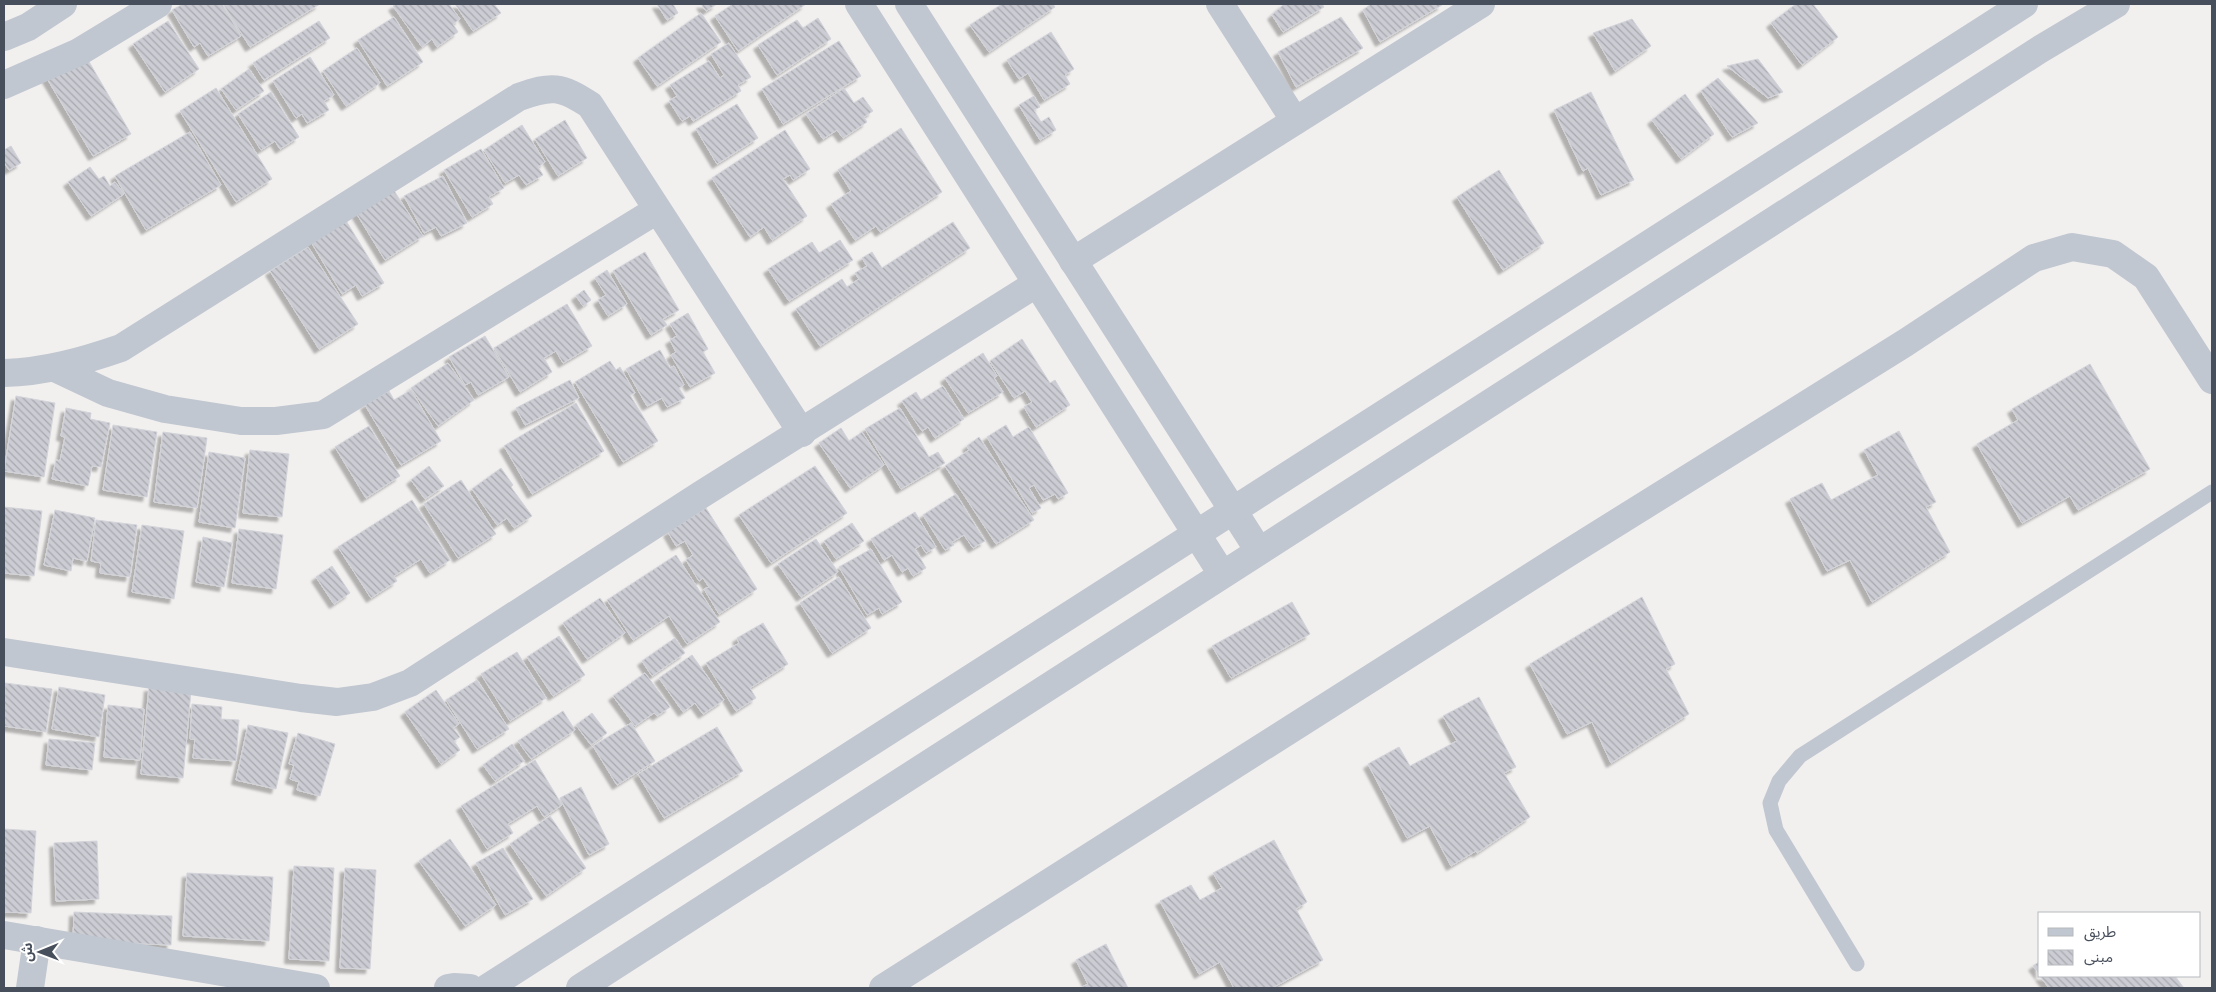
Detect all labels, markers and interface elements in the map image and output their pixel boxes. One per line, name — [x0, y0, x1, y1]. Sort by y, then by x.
legend — [2038, 912, 2201, 977]
text: طريق — [2084, 922, 2116, 942]
north arrow — [15, 927, 65, 977]
text: ش — [18, 942, 36, 962]
text: مبنى — [2084, 947, 2113, 966]

